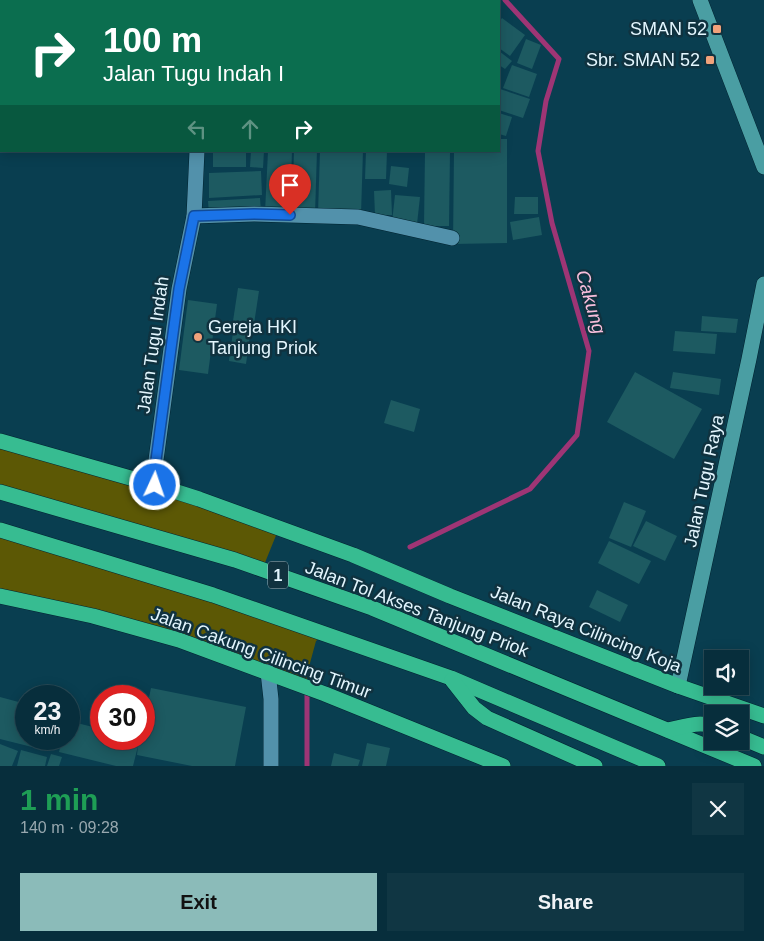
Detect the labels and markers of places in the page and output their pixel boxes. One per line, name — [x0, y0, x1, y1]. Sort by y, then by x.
place label: SMAN 52 — [630, 19, 707, 39]
marker: SMAN 52 — [711, 23, 723, 35]
place label: Sbr. SMAN 52 — [586, 50, 700, 70]
marker: Sbr. SMAN 52 — [704, 54, 716, 66]
pin — [269, 164, 311, 215]
place label: Gereja HKI Tanjung Priok — [208, 317, 318, 358]
marker: Gereja HKI Tanjung Priok — [192, 331, 204, 343]

